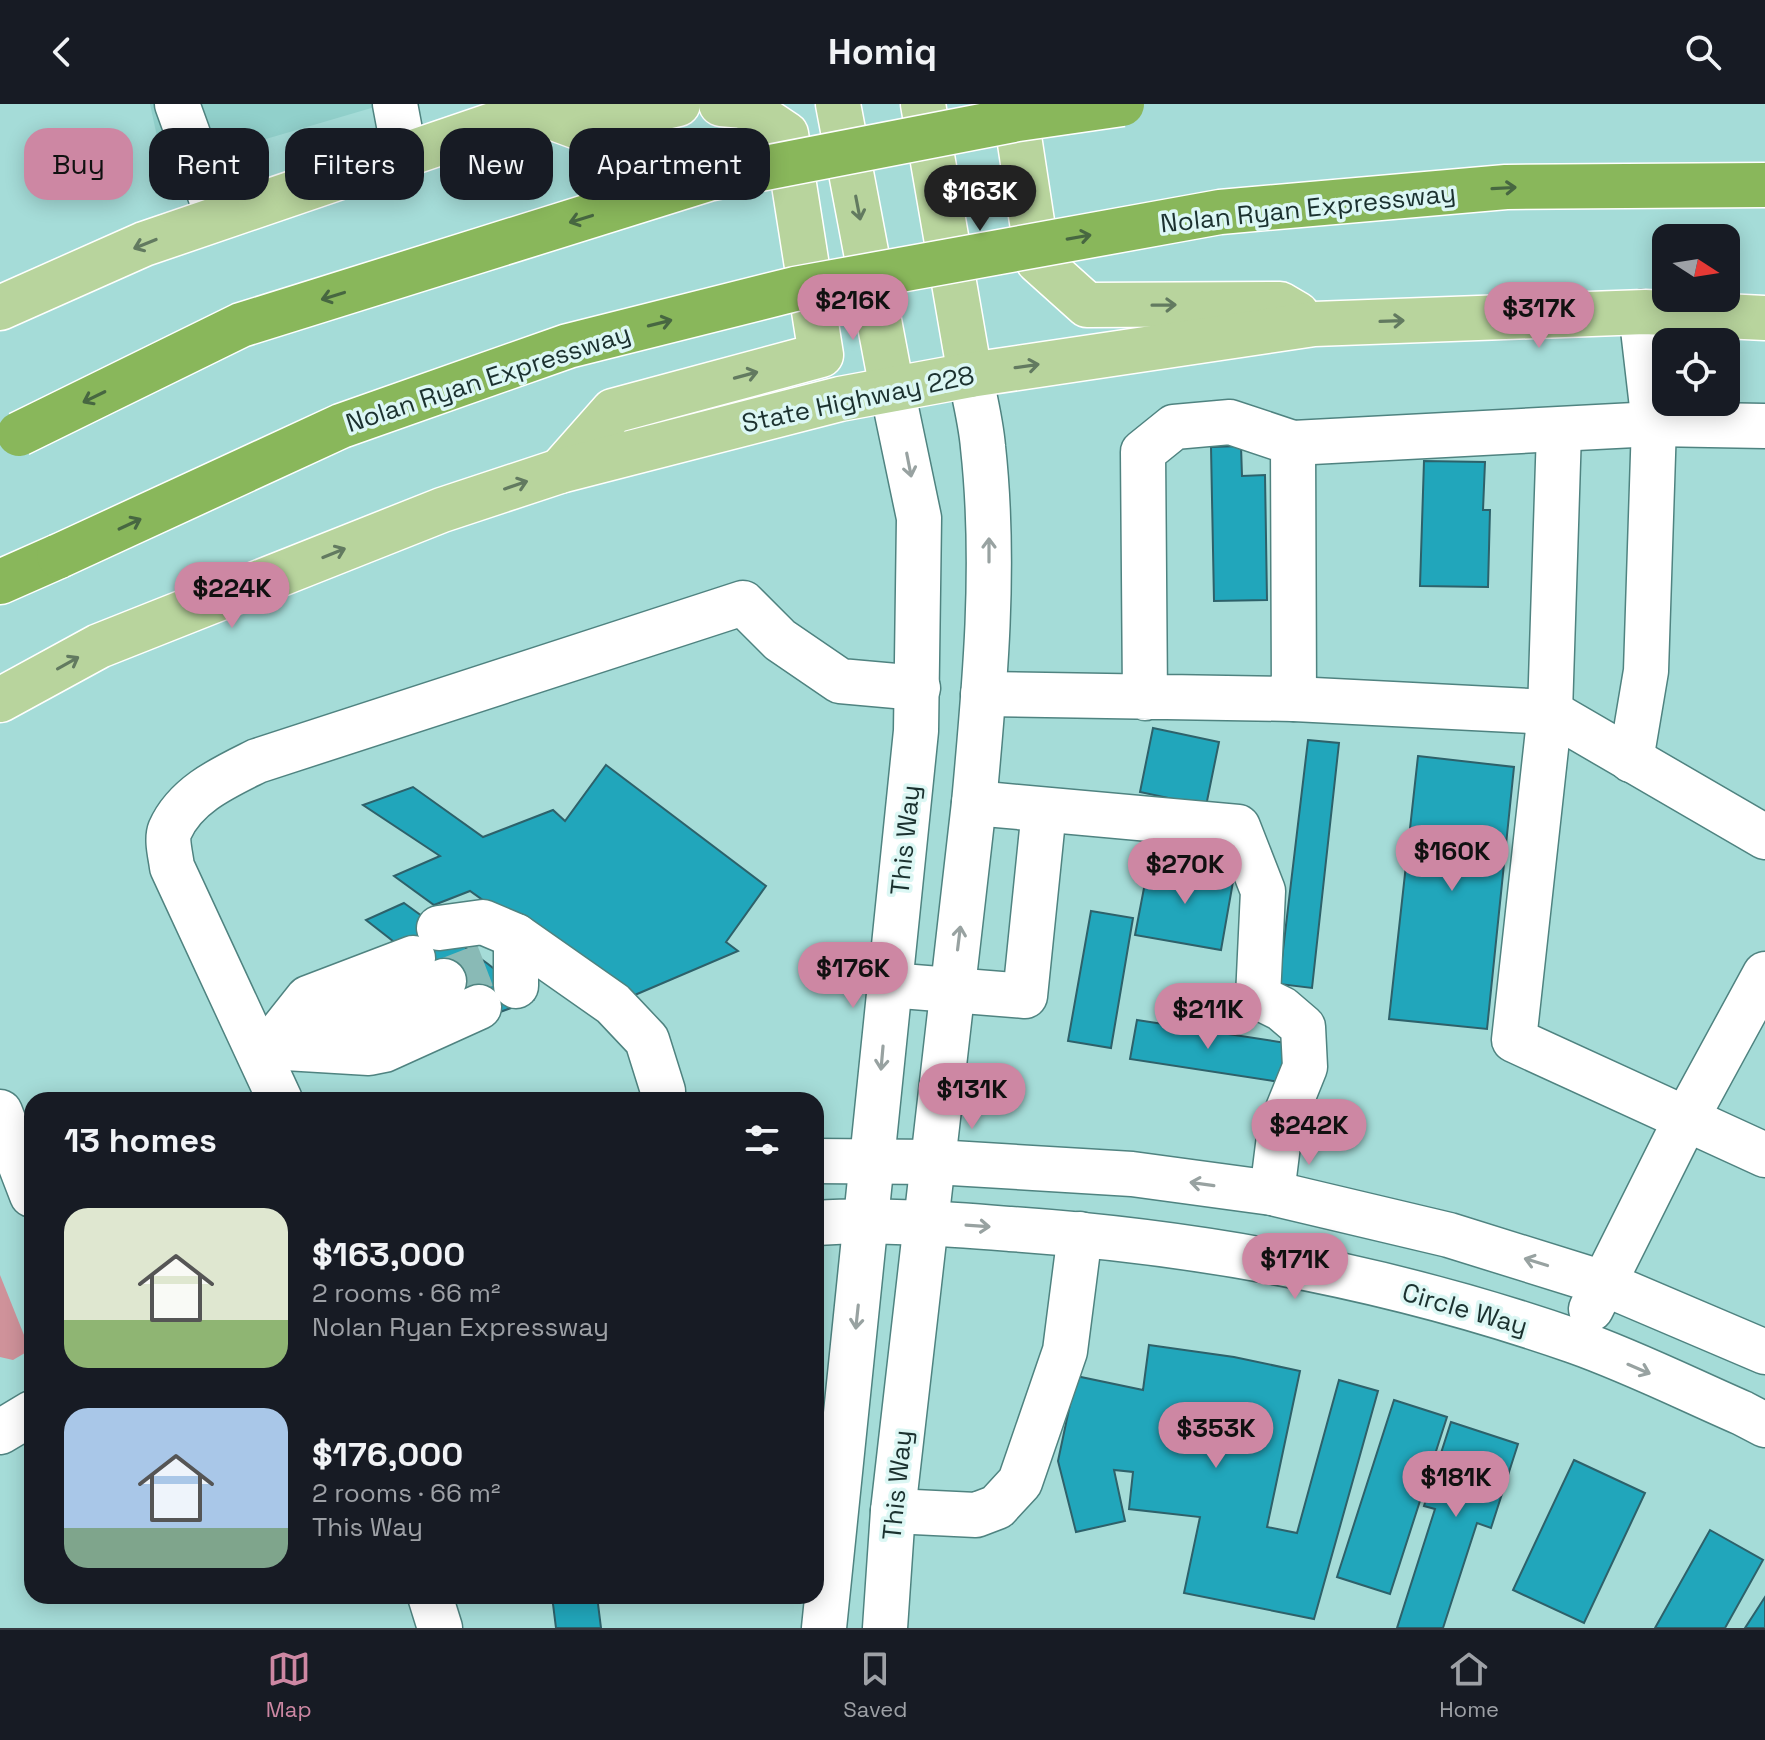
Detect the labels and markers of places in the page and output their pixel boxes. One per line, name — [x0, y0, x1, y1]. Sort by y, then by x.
pin: $163K — [924, 165, 1036, 233]
pin: $216K — [797, 274, 909, 342]
pin: $317K — [1483, 282, 1595, 350]
pin: $224K — [176, 562, 288, 630]
pin: $160K — [1396, 825, 1508, 893]
pin: $270K — [1129, 838, 1241, 906]
pin: $176K — [797, 942, 909, 1010]
pin: $211K — [1152, 983, 1264, 1051]
pin: $131K — [916, 1063, 1028, 1131]
pin: $242K — [1253, 1099, 1365, 1167]
pin: $171K — [1239, 1233, 1351, 1301]
pin: $353K — [1160, 1402, 1272, 1470]
pin: $181K — [1400, 1451, 1512, 1519]

